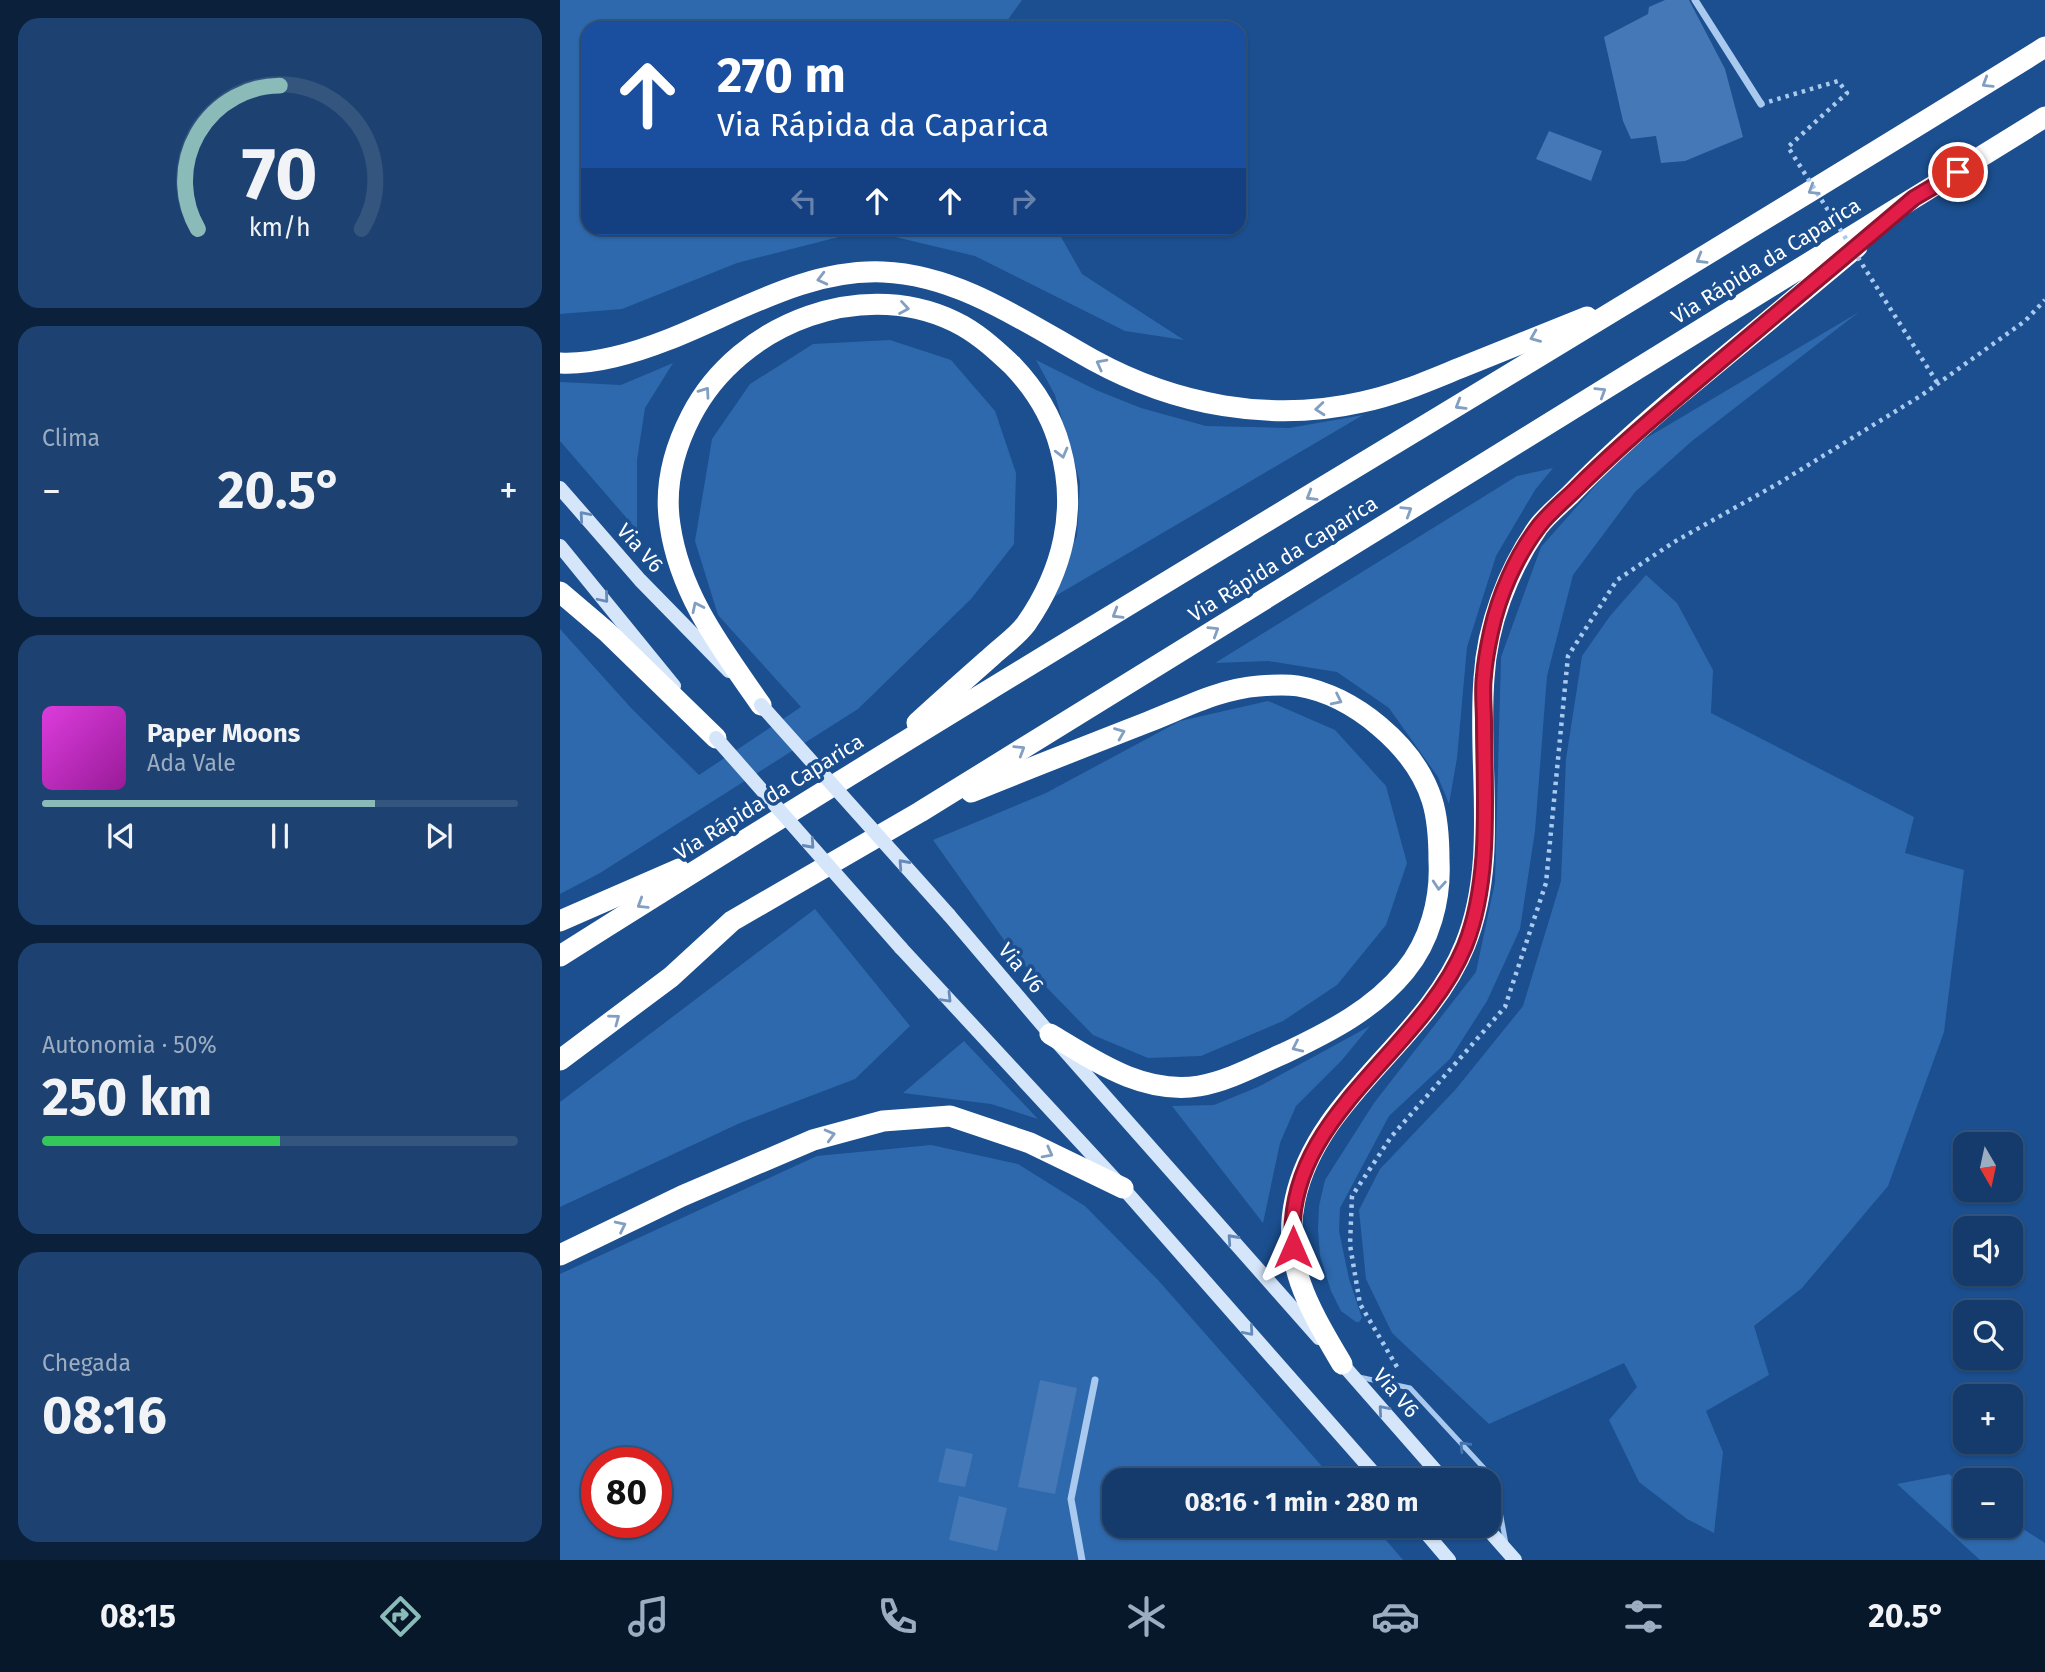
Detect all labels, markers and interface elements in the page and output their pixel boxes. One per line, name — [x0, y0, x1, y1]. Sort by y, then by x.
text: 270 m — [717, 46, 846, 105]
icon: ahead — [602, 49, 693, 140]
one-way arrow — [1982, 74, 1995, 87]
text: Via Rápida da Caparica — [717, 106, 1049, 144]
text: 70 — [242, 132, 318, 219]
pin — [1928, 142, 1988, 202]
icon: arrive — [1939, 153, 1977, 191]
icon: left — [785, 182, 823, 220]
icon: ahead — [858, 182, 896, 220]
icon: ahead — [931, 182, 969, 220]
icon: right — [1004, 182, 1042, 220]
one-way arrow — [1808, 182, 1821, 195]
street label: Via Rápida da Caparica — [1667, 192, 1865, 330]
text: km/h — [249, 213, 311, 243]
one-way arrow — [1696, 251, 1709, 264]
one-way arrow — [816, 271, 828, 285]
one-way arrow — [898, 300, 910, 315]
one-way arrow — [1530, 329, 1542, 343]
one-way arrow — [1096, 359, 1108, 372]
one-way arrow — [697, 387, 709, 400]
one-way arrow — [1593, 387, 1606, 400]
one-way arrow — [1455, 397, 1468, 410]
one-way arrow — [1315, 401, 1326, 416]
text: Clima — [42, 424, 100, 452]
one-way arrow — [1054, 447, 1068, 459]
text: 20.5° — [218, 459, 342, 522]
text: − — [42, 468, 61, 514]
text: + — [499, 468, 518, 514]
one-way arrow — [1306, 487, 1319, 500]
street label: Via Rápida da Caparica — [1184, 490, 1382, 628]
one-way arrow — [1400, 507, 1413, 520]
one-way arrow — [580, 511, 592, 524]
street label: Via V6 — [611, 518, 669, 578]
one-way arrow — [596, 590, 608, 603]
one-way arrow — [692, 602, 706, 614]
one-way arrow — [1111, 605, 1124, 618]
one-way arrow — [1206, 626, 1219, 639]
one-way arrow — [1330, 691, 1342, 705]
text: Paper Moons — [147, 718, 300, 749]
one-way arrow — [1114, 727, 1126, 741]
street label: Via Rápida da Caparica — [670, 728, 868, 866]
one-way arrow — [1012, 746, 1025, 759]
text: Ada Vale — [147, 749, 236, 777]
icon: previous — [102, 817, 140, 855]
icon: pause — [261, 817, 299, 855]
icon: next — [420, 817, 458, 855]
one-way arrow — [802, 836, 814, 849]
one-way arrow — [899, 859, 912, 872]
one-way arrow — [1431, 879, 1446, 891]
one-way arrow — [637, 896, 650, 909]
street label: Via V6 — [993, 938, 1049, 998]
one-way arrow — [939, 990, 951, 1003]
one-way arrow — [607, 1015, 620, 1027]
text: Autonomia · 50% — [42, 1031, 217, 1059]
one-way arrow — [1292, 1039, 1304, 1053]
text: 250 km — [42, 1066, 212, 1129]
one-way arrow — [824, 1129, 836, 1143]
north arrow — [1953, 1132, 2023, 1202]
map controls — [1953, 1132, 2023, 1538]
one-way arrow — [1041, 1144, 1054, 1158]
position arrow — [1256, 1210, 1330, 1284]
button: sound — [1953, 1216, 2023, 1286]
one-way arrow — [614, 1220, 626, 1234]
one-way arrow — [1228, 1234, 1240, 1247]
button: search — [1953, 1300, 2023, 1370]
one-way arrow — [1241, 1323, 1253, 1336]
text: Chegada — [42, 1349, 131, 1377]
street label: Via V6 — [1367, 1363, 1425, 1423]
text: 08:16 — [42, 1384, 167, 1447]
button: + — [1953, 1384, 2023, 1454]
one-way arrow — [1379, 1406, 1391, 1419]
one-way arrow — [1460, 1441, 1472, 1454]
speed limit sign: 80 — [581, 1447, 672, 1538]
button: − — [1953, 1468, 2023, 1538]
text: 08:16 · 1 min · 280 m — [1185, 1487, 1418, 1518]
icon: directions — [376, 1592, 425, 1641]
icon: music — [624, 1592, 673, 1641]
icon: phone — [873, 1592, 922, 1641]
icon: climate — [1122, 1592, 1171, 1641]
icon: car — [1371, 1592, 1420, 1641]
icon: filters — [1619, 1592, 1668, 1641]
text: 08:15 — [100, 1597, 176, 1635]
text: 20.5° — [1868, 1597, 1945, 1635]

